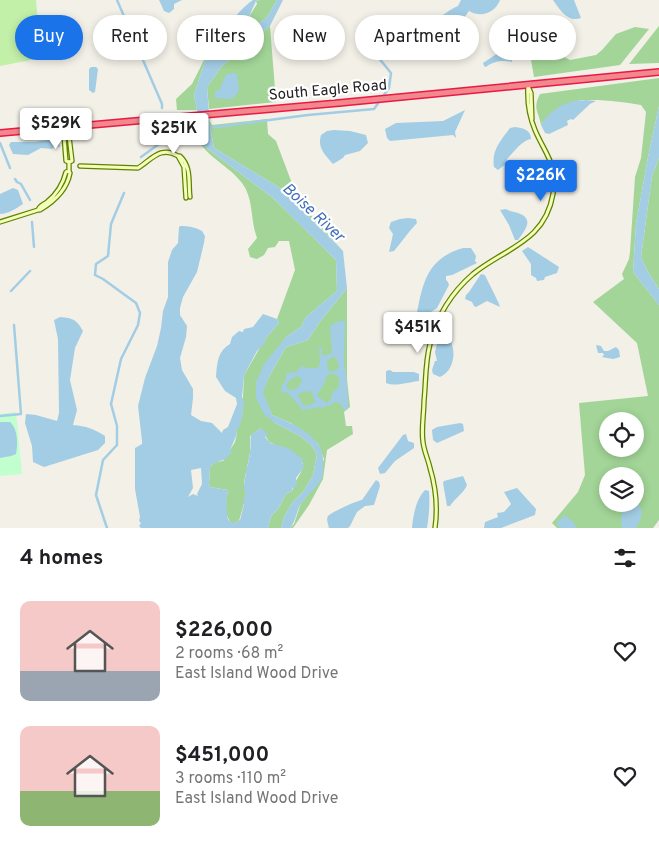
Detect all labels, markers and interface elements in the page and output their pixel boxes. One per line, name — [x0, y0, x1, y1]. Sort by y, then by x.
chip: Buy — [15, 15, 83, 60]
chip: Rent — [93, 15, 167, 60]
chip: Filters — [177, 15, 264, 60]
chip: New — [274, 15, 345, 60]
chip: Apartment — [355, 15, 479, 60]
chip: House — [489, 15, 576, 60]
street label: South Eagle Road — [268, 76, 388, 106]
pin: $529K — [21, 108, 91, 150]
pin: $251K — [139, 112, 209, 155]
text: $529K — [31, 114, 81, 134]
text: $251K — [151, 119, 197, 139]
pin: $226K — [506, 160, 576, 202]
text: $226K — [516, 166, 566, 186]
water label: Boise River — [278, 179, 350, 248]
pin: $451K — [383, 312, 453, 354]
text: $451K — [394, 318, 442, 338]
map controls — [599, 412, 644, 512]
button: locate — [599, 412, 644, 457]
button: layers — [599, 467, 644, 512]
icon: filters — [611, 544, 639, 572]
text: 4 homes — [20, 545, 103, 572]
text: $226,000 — [175, 617, 273, 644]
icon: home — [60, 621, 120, 681]
icon: heart — [611, 637, 639, 665]
text: 2 rooms · 68 m² — [175, 644, 283, 664]
text: East Island Wood Drive — [175, 664, 338, 684]
text: $451,000 — [175, 742, 269, 769]
icon: home — [60, 746, 120, 806]
icon: heart — [611, 762, 639, 790]
text: 3 rooms · 110 m² — [175, 769, 286, 789]
text: East Island Wood Drive — [175, 789, 338, 809]

